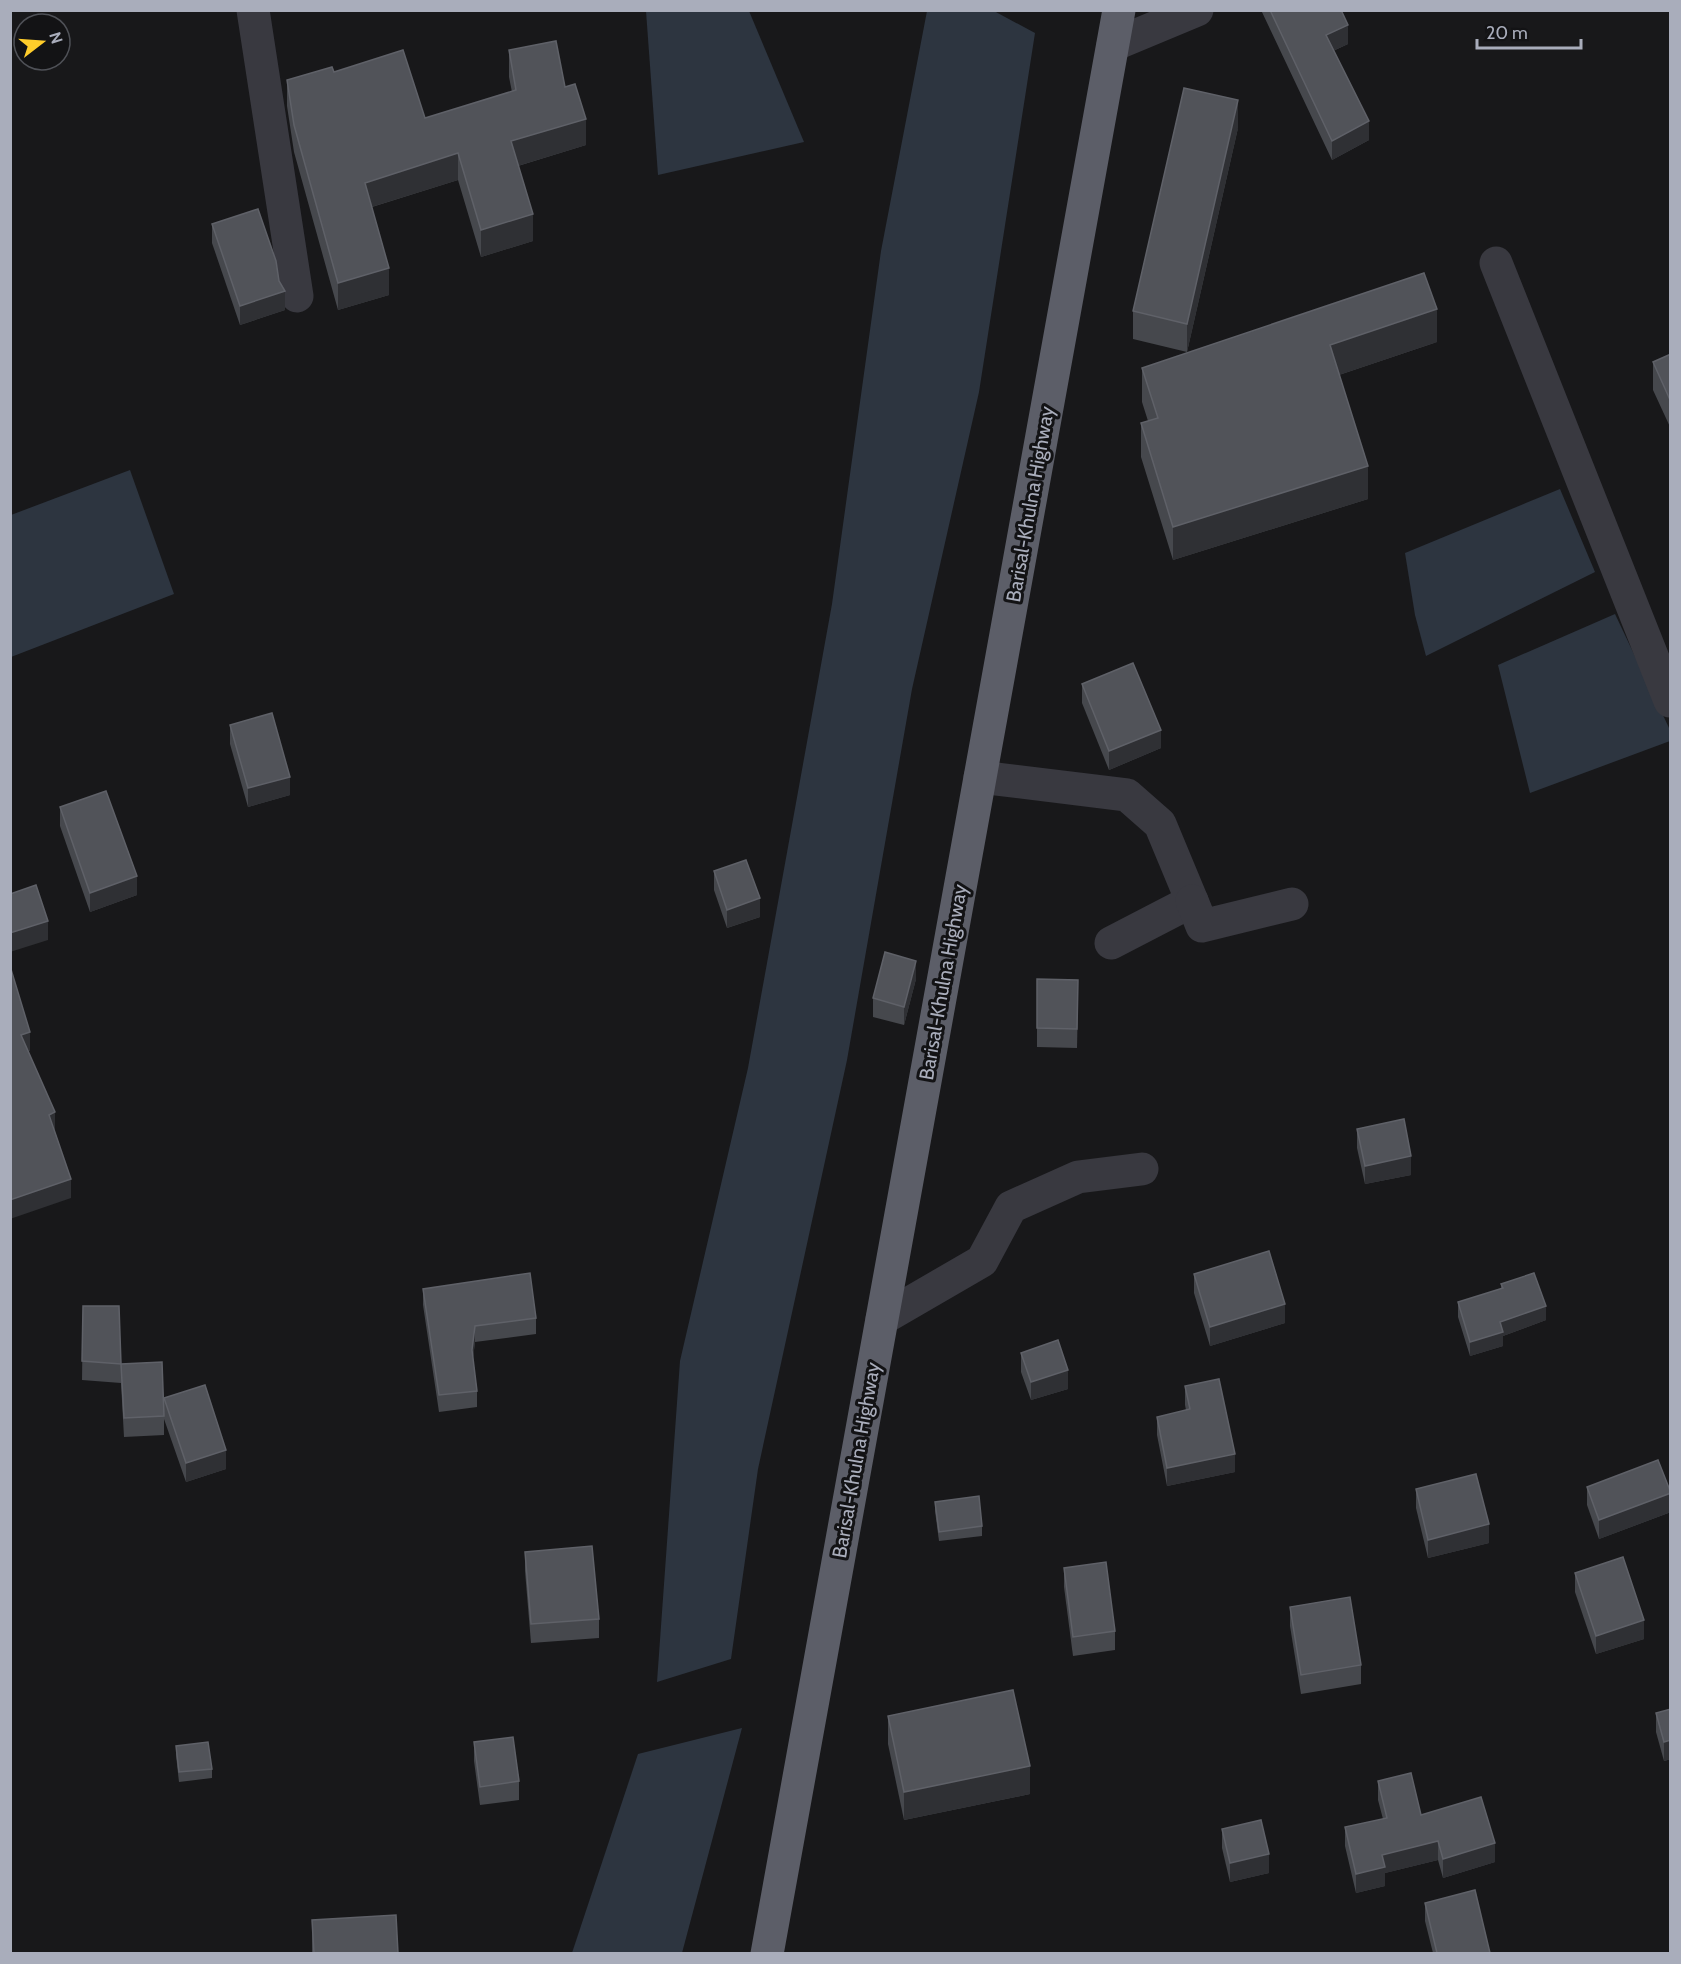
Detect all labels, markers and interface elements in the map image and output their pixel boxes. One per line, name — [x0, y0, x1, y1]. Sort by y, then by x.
north arrow — [12, 12, 72, 72]
scale bar — [1477, 12, 1580, 50]
text: 20 m — [1486, 22, 1528, 44]
text: N — [45, 30, 67, 46]
street label: Barisal-Khulna Highway — [1001, 404, 1059, 604]
street label: Barisal-Khulna Highway — [914, 882, 972, 1082]
street label: Barisal-Khulna Highway — [827, 1360, 885, 1560]

